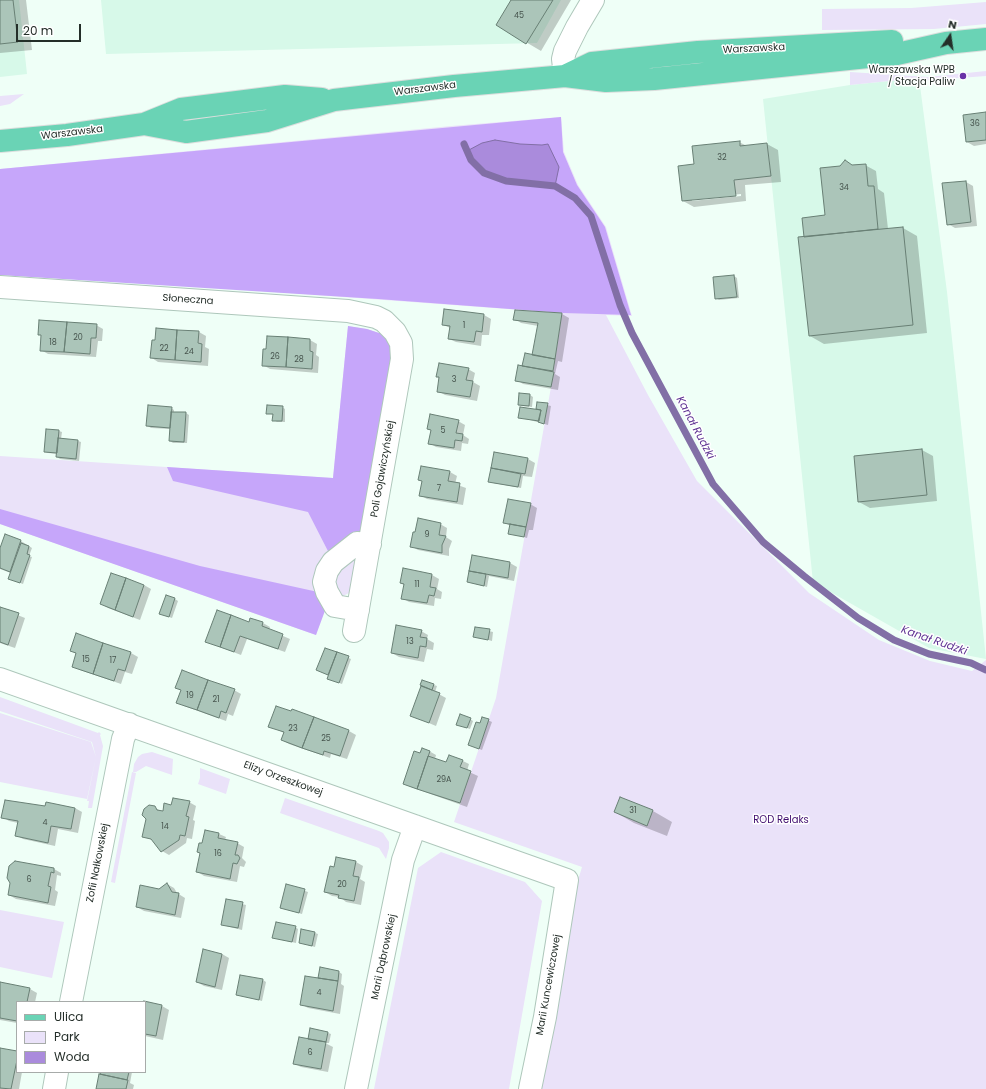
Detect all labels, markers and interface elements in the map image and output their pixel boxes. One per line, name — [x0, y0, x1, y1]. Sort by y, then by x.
house number: 45 — [514, 11, 524, 21]
scale bar — [18, 16, 83, 42]
north arrow — [930, 16, 970, 56]
text: N — [947, 16, 959, 33]
text: 20 m — [23, 22, 53, 39]
street label: Warszawska — [723, 41, 785, 57]
place label: Warszawska WPB / Stacja Paliw — [869, 64, 955, 88]
marker: Warszawska WPB / Stacja Paliw — [958, 71, 968, 81]
street label: Warszawska — [393, 79, 457, 99]
house number: 36 — [970, 119, 980, 129]
street label: Warszawska — [40, 123, 104, 143]
house number: 32 — [717, 153, 727, 163]
house number: 34 — [839, 183, 849, 193]
street label: Słoneczna — [162, 292, 214, 308]
house number: 1 — [463, 321, 465, 331]
house number: 20 — [73, 333, 83, 343]
house number: 18 — [49, 338, 57, 348]
house number: 22 — [159, 344, 169, 354]
house number: 24 — [184, 347, 194, 357]
house number: 26 — [270, 352, 280, 362]
house number: 28 — [294, 355, 304, 365]
house number: 3 — [452, 375, 456, 385]
water label: Kanał Rudzki — [673, 394, 717, 462]
street label: Poli Gojawiczyńskiej — [369, 420, 397, 518]
house number: 5 — [440, 426, 446, 436]
house number: 7 — [437, 484, 441, 494]
house number: 9 — [424, 530, 430, 540]
house number: 11 — [414, 580, 420, 590]
water label: Kanał Rudzki — [899, 624, 969, 658]
house number: 13 — [406, 637, 414, 647]
house number: 15 — [82, 655, 90, 665]
house number: 17 — [110, 656, 116, 666]
house number: 19 — [186, 691, 194, 701]
house number: 21 — [212, 695, 220, 705]
house number: 23 — [288, 724, 298, 734]
house number: 25 — [321, 734, 331, 744]
street label: Elizy Orzeszkowej — [242, 759, 324, 799]
house number: 29A — [436, 775, 452, 785]
house number: 31 — [629, 806, 637, 816]
park label: ROD Relaks — [753, 814, 809, 826]
house number: 4 — [42, 818, 48, 828]
street label: Zofii Nałkowskiej — [84, 822, 112, 904]
house number: 14 — [161, 822, 169, 832]
house number: 16 — [214, 849, 222, 859]
house number: 6 — [26, 875, 32, 885]
house number: 20 — [337, 880, 347, 890]
street label: Marii Dąbrowskiej — [369, 913, 399, 1001]
street label: Marii Kuncewiczowej — [534, 934, 564, 1036]
house number: 4 — [316, 988, 322, 998]
legend — [16, 1001, 146, 1073]
text: Ulica — [54, 1008, 83, 1025]
text: Park — [54, 1028, 80, 1045]
text: Woda — [54, 1048, 90, 1065]
house number: 6 — [307, 1048, 313, 1058]

